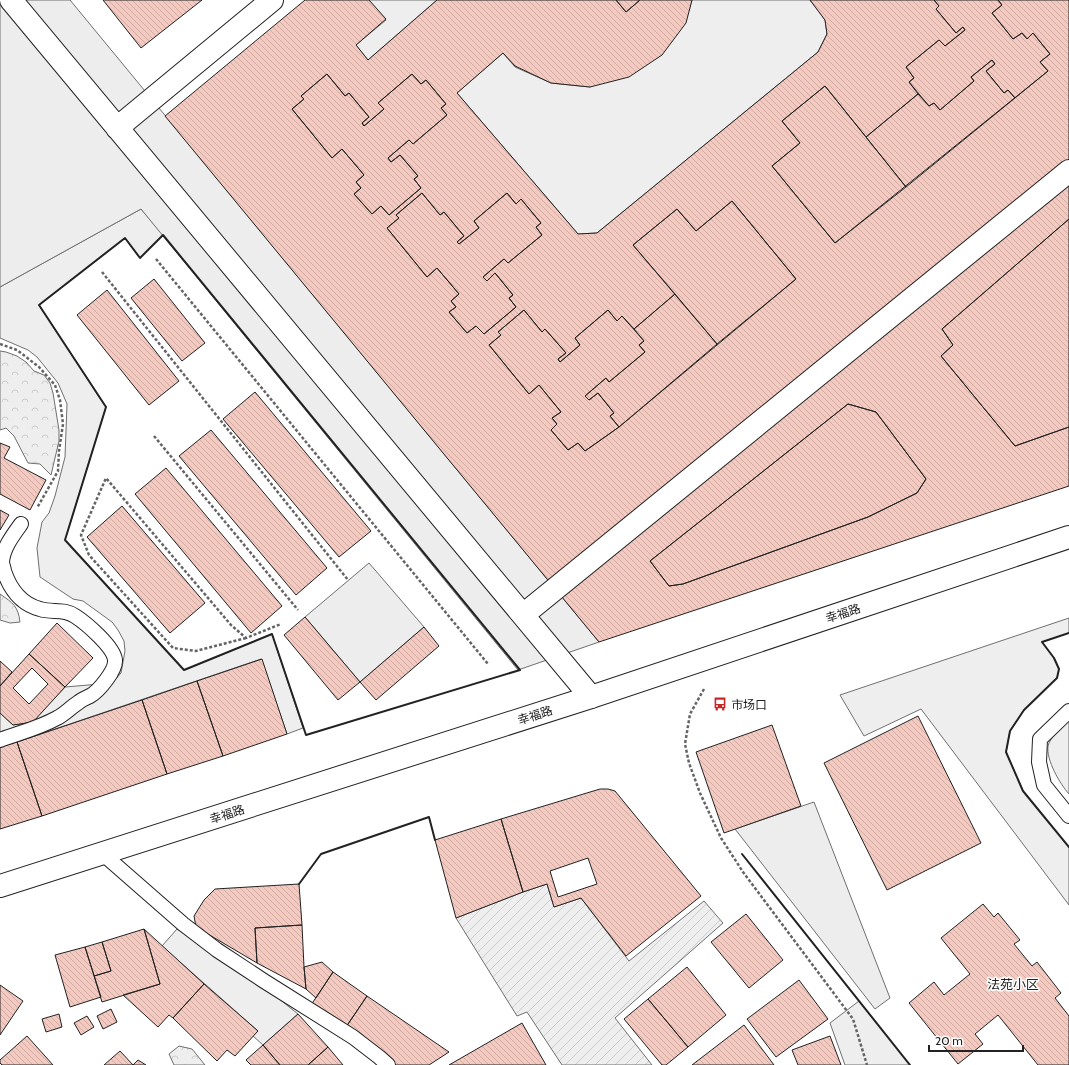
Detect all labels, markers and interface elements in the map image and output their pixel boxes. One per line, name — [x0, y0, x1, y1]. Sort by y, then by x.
street label: 幸福路 — [824, 600, 862, 626]
bus stop icon: 市场口 — [712, 696, 728, 712]
place label: 市场口 — [731, 697, 767, 712]
street label: 幸福路 — [516, 702, 554, 728]
street label: 幸福路 — [208, 801, 246, 827]
district label: 法苑小区 — [987, 976, 1039, 992]
scale bar — [929, 1027, 1023, 1053]
text: 20 m — [935, 1033, 963, 1048]

